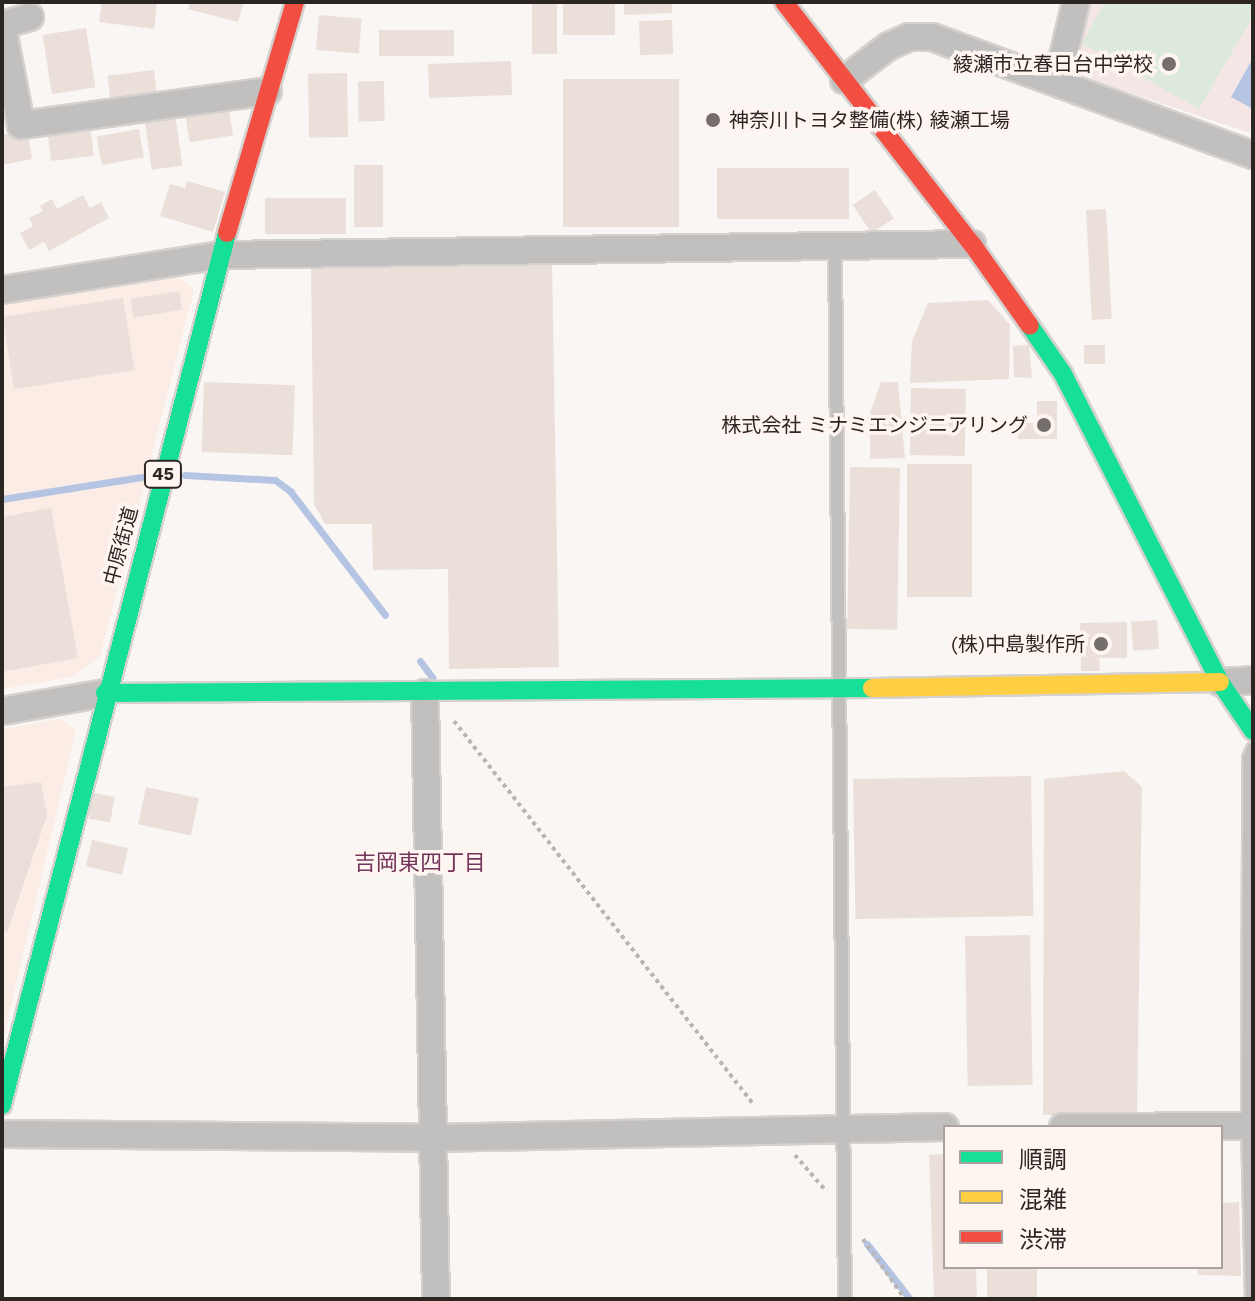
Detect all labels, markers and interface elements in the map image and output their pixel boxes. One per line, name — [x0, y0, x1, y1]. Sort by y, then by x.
place label: 綾瀬市立春日台中学校 — [953, 52, 1153, 76]
marker: 綾瀬市立春日台中学校 — [1160, 55, 1178, 73]
place label: 神奈川トヨタ整備(株) 綾瀬工場 — [729, 108, 1010, 132]
marker: 神奈川トヨタ整備(株) 綾瀬工場 — [704, 111, 722, 129]
place label: 株式会社 ミナミエンジニアリング — [721, 413, 1028, 437]
marker: 株式会社 ミナミエンジニアリング — [1035, 416, 1053, 434]
road number: 45 — [143, 460, 183, 488]
street label: 中原街道 — [99, 504, 143, 588]
place label: (株)中島製作所 — [951, 632, 1085, 656]
marker: (株)中島製作所 — [1092, 635, 1110, 653]
district label: 吉岡東四丁目 — [354, 850, 486, 876]
legend — [943, 1125, 1223, 1269]
text: 順調 — [1019, 1146, 1067, 1174]
text: 混雑 — [1019, 1186, 1067, 1214]
text: 渋滞 — [1019, 1226, 1067, 1254]

